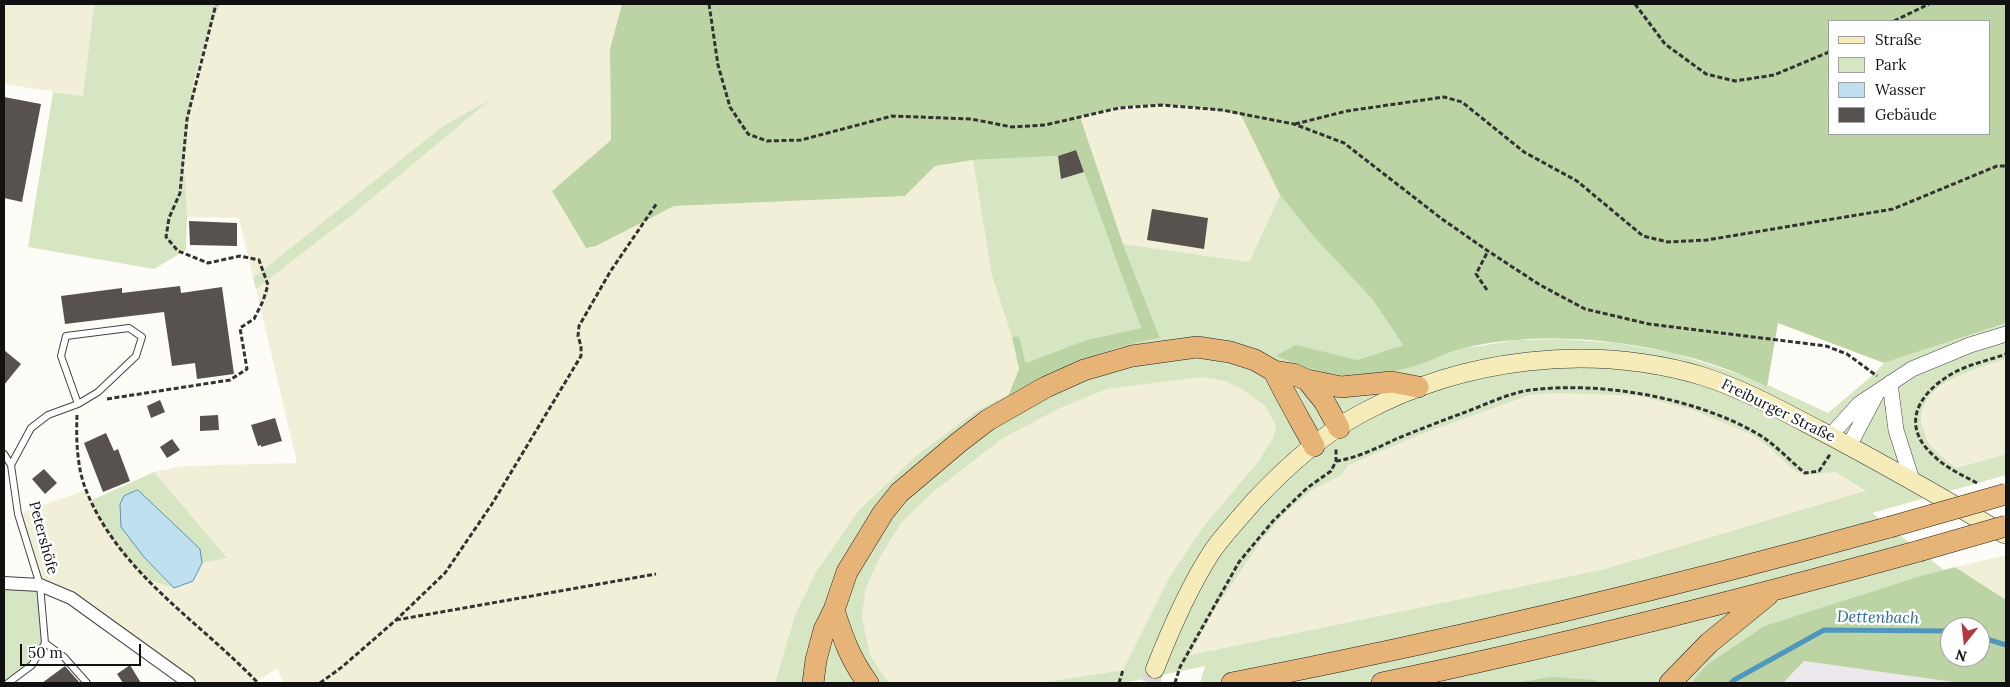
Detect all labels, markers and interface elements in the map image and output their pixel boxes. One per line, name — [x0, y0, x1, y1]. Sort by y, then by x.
legend — [1828, 20, 1990, 135]
text: Straße — [1875, 30, 1922, 49]
text: Park — [1875, 55, 1906, 74]
text: Wasser — [1875, 80, 1926, 99]
text: Gebäude — [1875, 105, 1937, 124]
street label: Freiburger Straße — [1718, 376, 1838, 446]
street label: Petershöfe — [25, 499, 61, 577]
water label: Dettenbach — [1837, 608, 1919, 628]
north arrow — [1940, 617, 1990, 667]
scale bar — [22, 634, 144, 666]
text: 50 m — [28, 643, 63, 662]
text: N — [1953, 645, 1969, 666]

